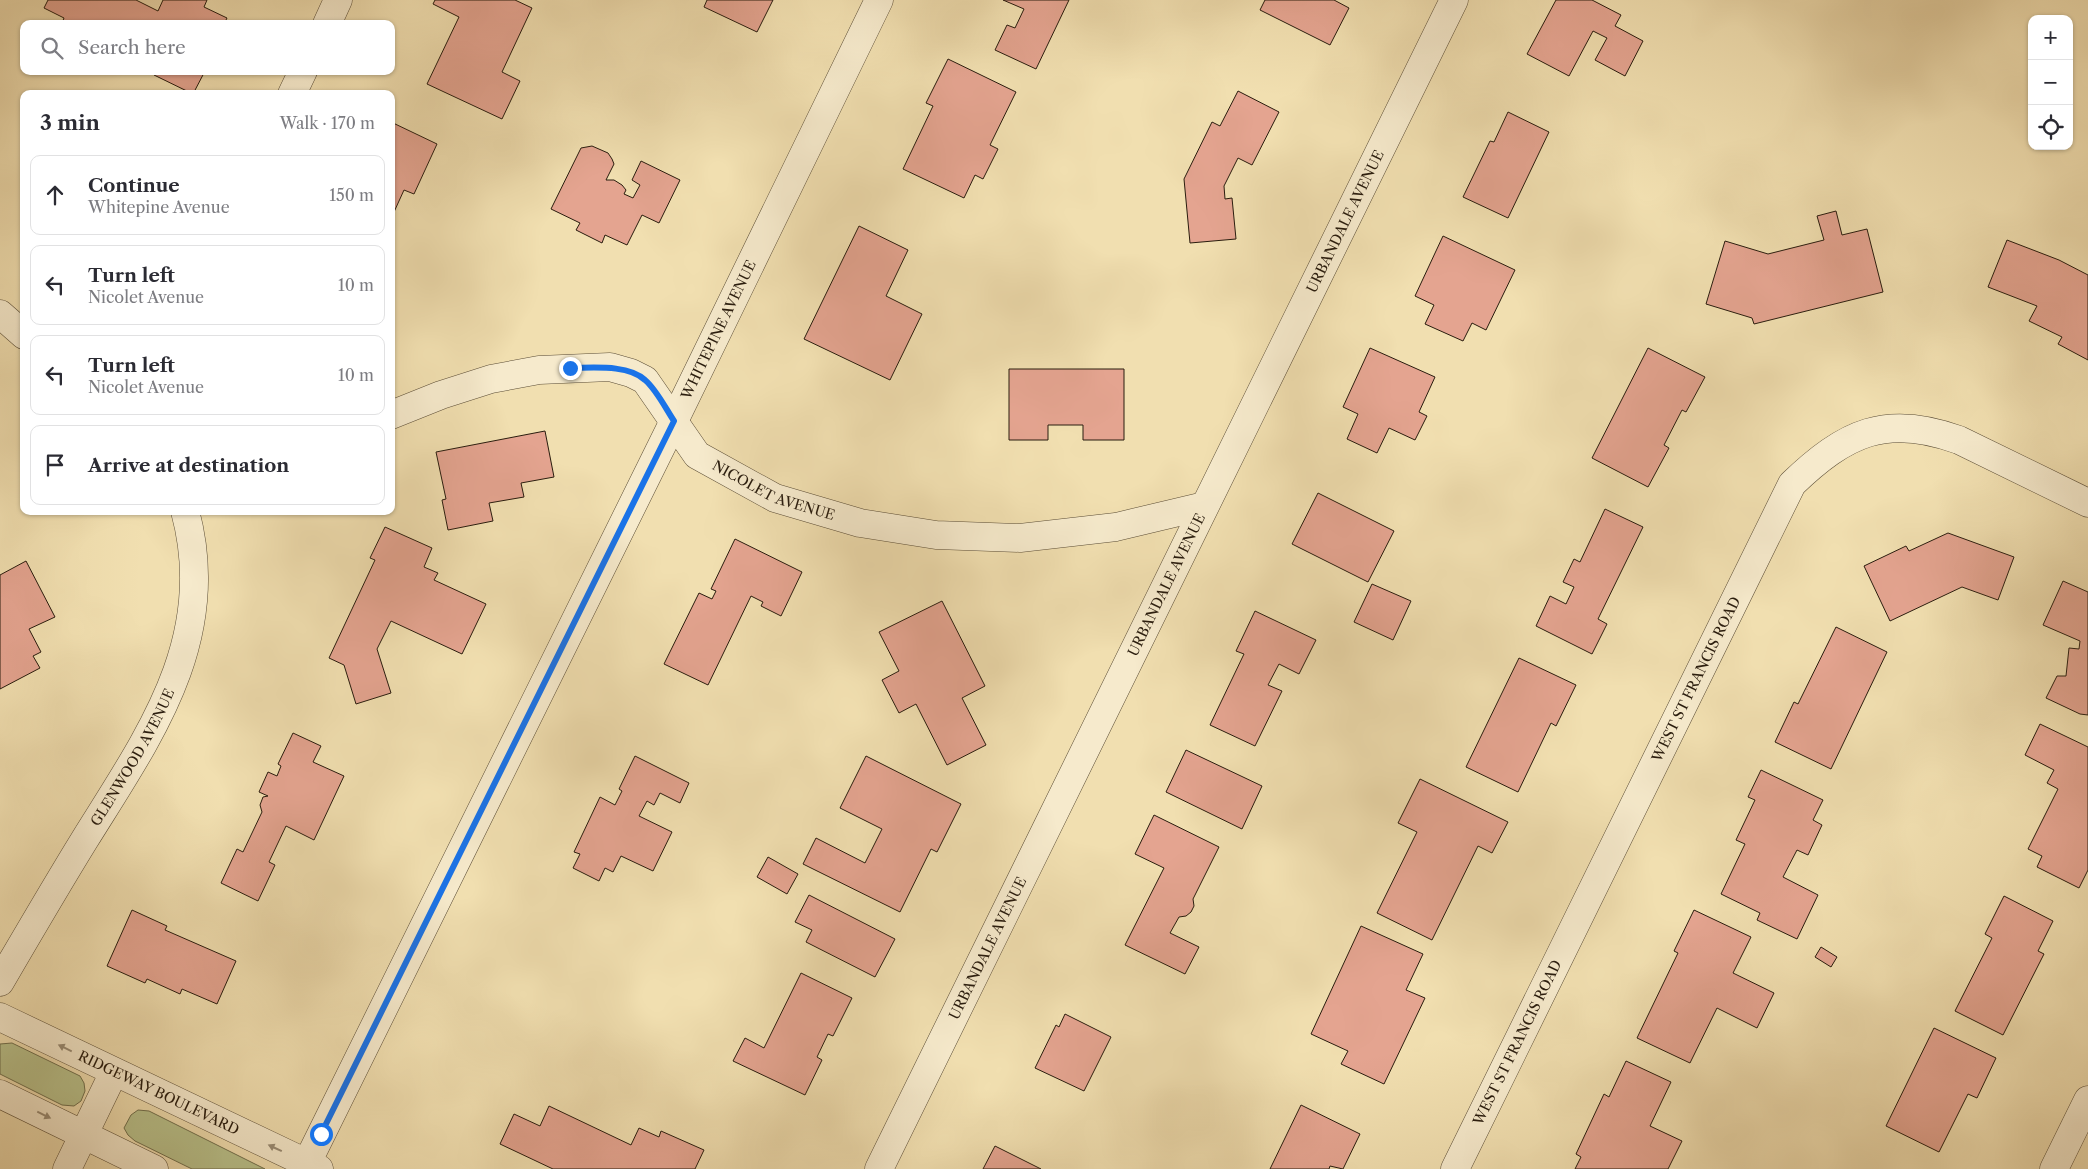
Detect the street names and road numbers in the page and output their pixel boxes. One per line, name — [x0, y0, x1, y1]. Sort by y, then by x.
street label: URBANDALE AVENUE — [1302, 147, 1388, 296]
street label: WHITEPINE AVENUE — [676, 257, 760, 403]
street label: NICOLET AVENUE — [709, 456, 837, 524]
street label: URBANDALE AVENUE — [1124, 511, 1209, 659]
street label: WEST ST FRANCIS ROAD — [1647, 594, 1744, 766]
street label: GLENWOOD AVENUE — [86, 686, 178, 829]
street label: URBANDALE AVENUE — [945, 874, 1030, 1023]
street label: WEST ST FRANCIS ROAD — [1469, 957, 1565, 1129]
street label: RIDGEWAY BOULEVARD — [75, 1047, 242, 1139]

